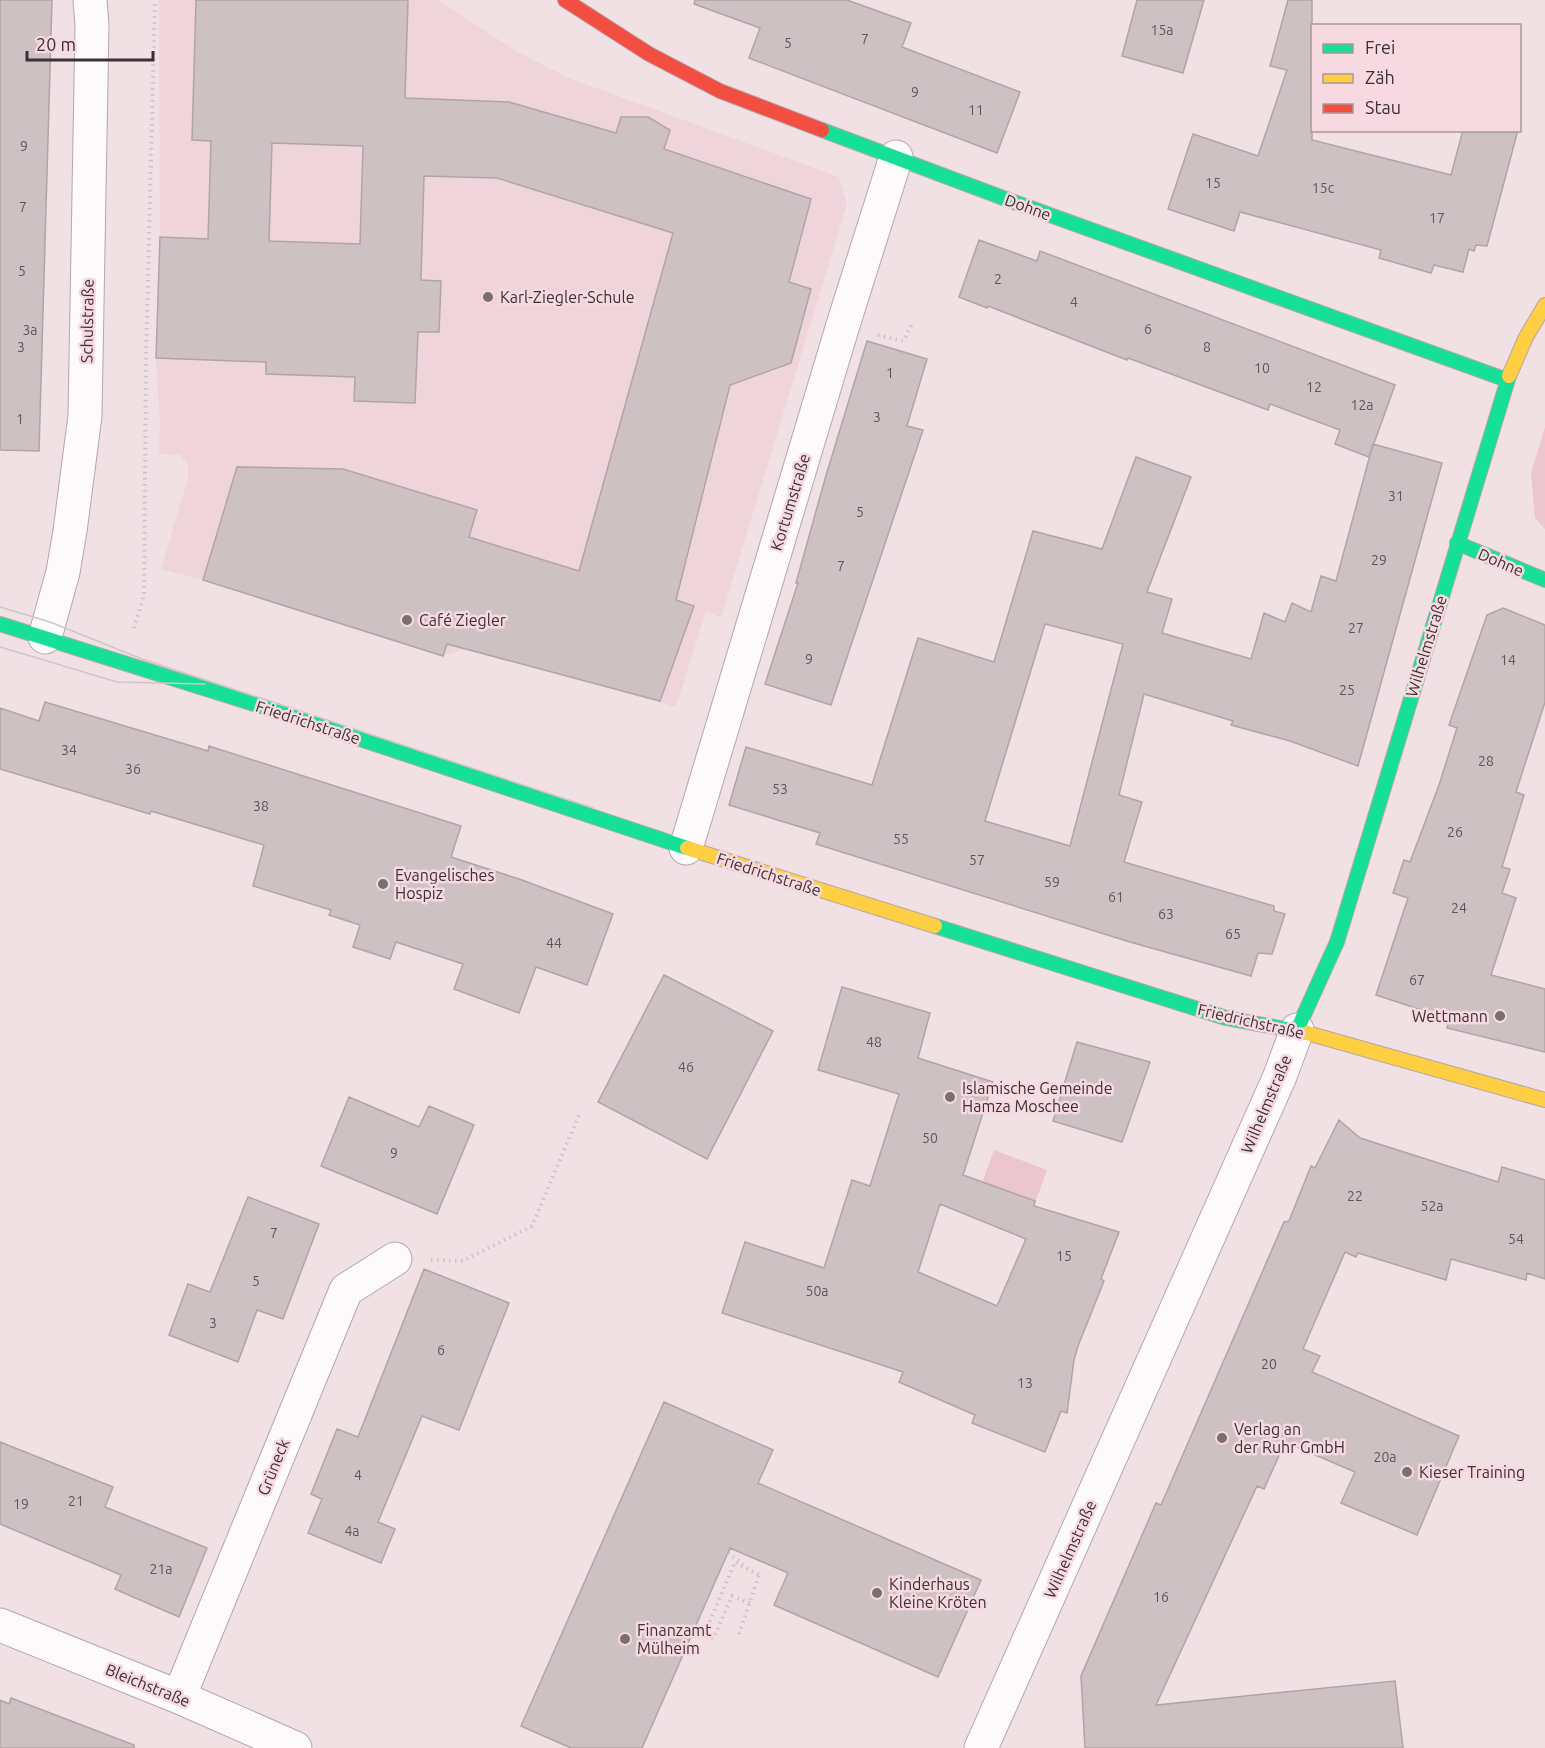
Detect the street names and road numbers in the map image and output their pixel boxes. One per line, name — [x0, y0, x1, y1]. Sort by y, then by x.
street label: Dohne — [1002, 190, 1054, 224]
street label: Schulstraße — [77, 279, 97, 363]
street label: Kortumstraße — [767, 451, 813, 553]
street label: Dohne — [1475, 544, 1527, 580]
street label: Wilhelmstraße — [1402, 593, 1450, 699]
street label: Friedrichstraße — [253, 697, 363, 747]
street label: Friedrichstraße — [714, 849, 824, 899]
street label: Friedrichstraße — [1196, 1000, 1306, 1042]
street label: Wilhelmstraße — [1237, 1052, 1295, 1156]
street label: Grüneck — [254, 1436, 292, 1498]
street label: Wilhelmstraße — [1040, 1497, 1100, 1601]
street label: Bleichstraße — [103, 1660, 193, 1710]

